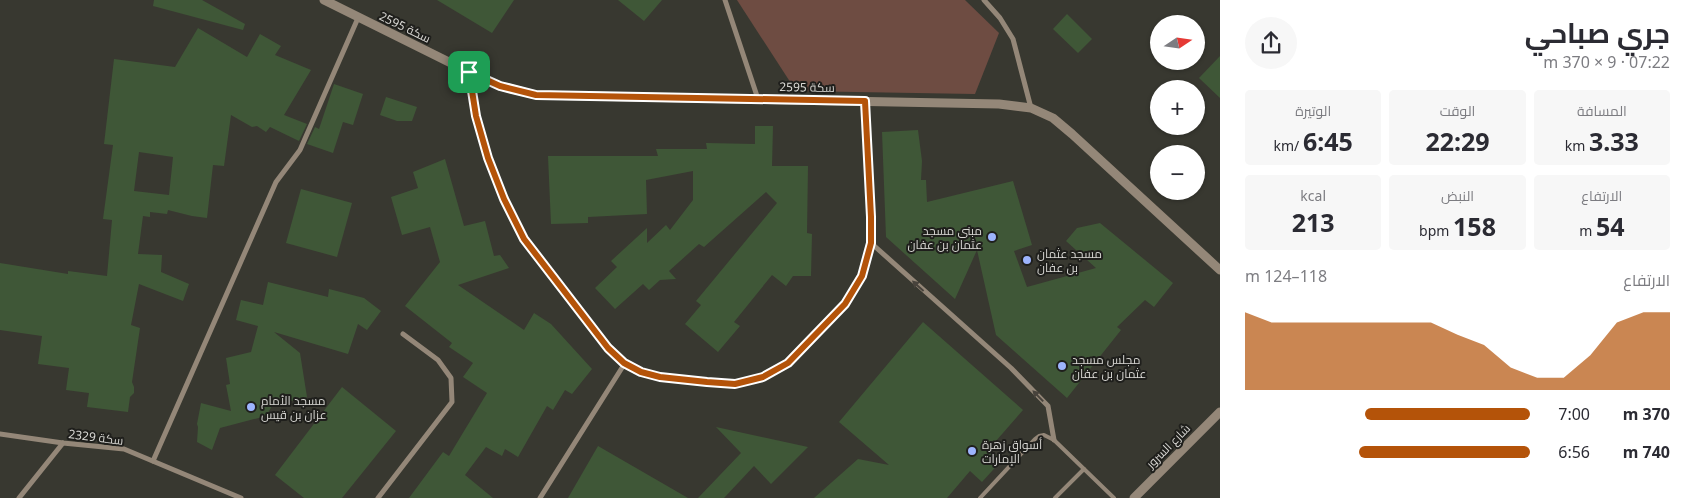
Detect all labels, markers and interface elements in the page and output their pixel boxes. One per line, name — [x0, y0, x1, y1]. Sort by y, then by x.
street label: سكة 2595 — [376, 7, 434, 47]
text: جري صباحي — [1525, 13, 1670, 51]
north arrow — [1150, 15, 1205, 70]
map controls — [1150, 15, 1205, 200]
button: share — [1245, 17, 1297, 69]
pin — [448, 51, 490, 93]
text: 07:22 · 9 × 370 m — [1543, 51, 1670, 73]
icon: arrive — [455, 58, 483, 86]
street label: سكة 2595 — [779, 78, 835, 96]
button: + — [1150, 80, 1205, 135]
text: الوتيرة — [1295, 101, 1331, 120]
text: الوقت — [1440, 101, 1475, 120]
text: المسافة — [1577, 101, 1627, 120]
text: 6:45 — [1303, 124, 1353, 158]
text: 22:29 — [1425, 124, 1490, 158]
text: 3.33 — [1589, 124, 1639, 158]
text: /km — [1273, 136, 1303, 155]
text: km — [1565, 136, 1589, 155]
button: − — [1150, 145, 1205, 200]
text: kcal — [1300, 186, 1326, 205]
text: النبض — [1441, 186, 1474, 205]
text: الارتفاع — [1581, 186, 1622, 205]
text: 213 — [1292, 205, 1335, 239]
text: 158 — [1453, 209, 1496, 243]
text: 54 — [1596, 209, 1625, 243]
text: bpm — [1419, 221, 1453, 240]
text: m — [1579, 221, 1596, 240]
place label: مبنى مسجد عثمان بن عفان — [908, 222, 982, 253]
marker: مبنى مسجد عثمان بن عفان — [986, 231, 998, 243]
place label: مسجد عثمان بن عفان — [1037, 245, 1102, 276]
marker: مسجد عثمان بن عفان — [1021, 254, 1033, 266]
text: 118–124 m — [1245, 265, 1327, 287]
text: الارتفاع — [1623, 269, 1670, 291]
one-way arrow — [912, 280, 925, 291]
place label: مجلس مسجد عثمان بن عفان — [1072, 351, 1146, 382]
marker: مجلس مسجد عثمان بن عفان — [1056, 360, 1068, 372]
one-way arrow — [1032, 390, 1044, 402]
place label: مسجد الأمام عزان بن قيس — [261, 392, 327, 423]
marker: مسجد الأمام عزان بن قيس — [245, 401, 257, 413]
text: 7:00 — [1558, 403, 1590, 425]
text: 370 m — [1623, 403, 1670, 425]
street label: شارع السرور — [1141, 420, 1194, 473]
street label: سكة 2329 — [67, 425, 125, 449]
place label: أسواق زهرة الإمارات — [982, 436, 1042, 467]
text: 6:56 — [1558, 441, 1590, 463]
text: 740 m — [1623, 441, 1670, 463]
marker: أسواق زهرة الإمارات — [966, 445, 978, 457]

